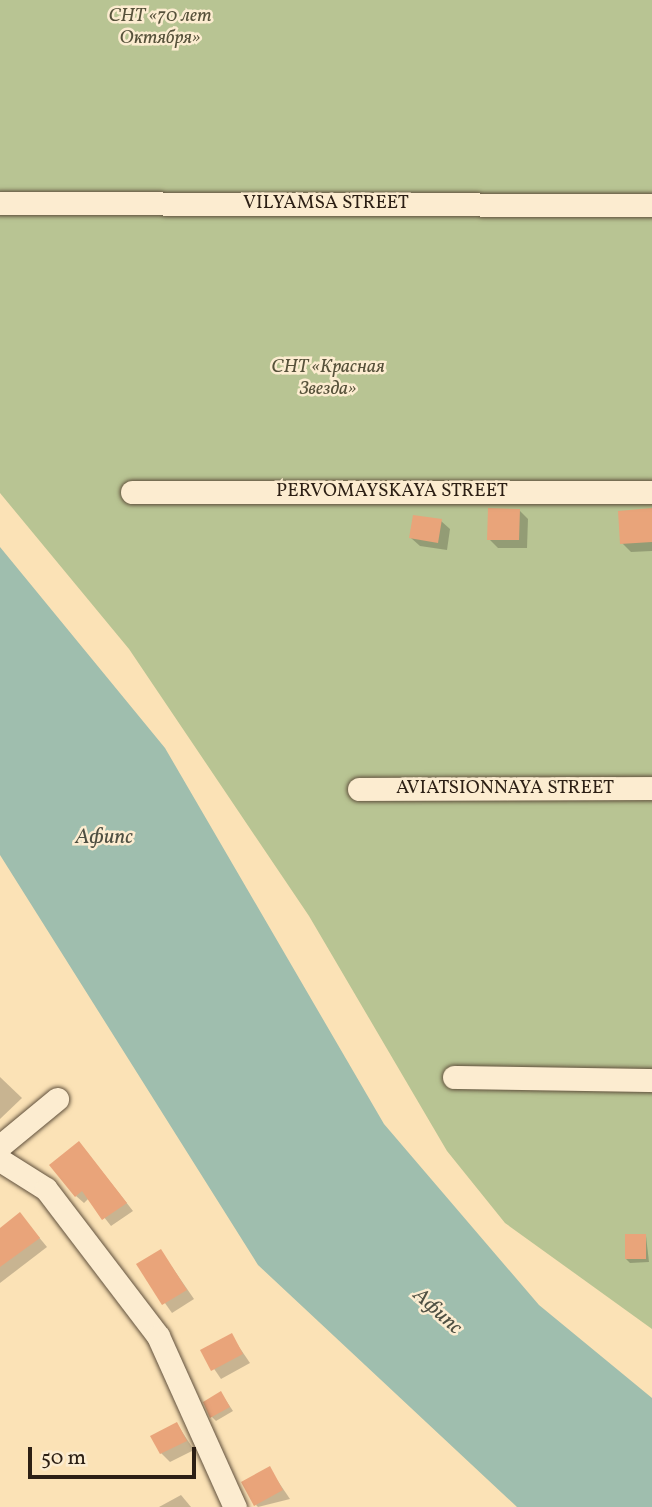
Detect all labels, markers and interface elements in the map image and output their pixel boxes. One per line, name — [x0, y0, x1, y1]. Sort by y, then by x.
park label: СНТ «70 лет Октября» — [108, 6, 212, 50]
street label: VILYAMSA STREET — [243, 193, 409, 215]
park label: СНТ «Красная Звезда» — [271, 357, 385, 401]
street label: PERVOMAYSKAYA STREET — [276, 481, 508, 503]
street label: AVIATSIONNAYA STREET — [396, 778, 614, 800]
water label: Афипс — [75, 825, 133, 851]
water label: Афипс — [407, 1283, 467, 1341]
scale bar — [32, 1434, 200, 1478]
text: 50 m — [41, 1444, 86, 1473]

